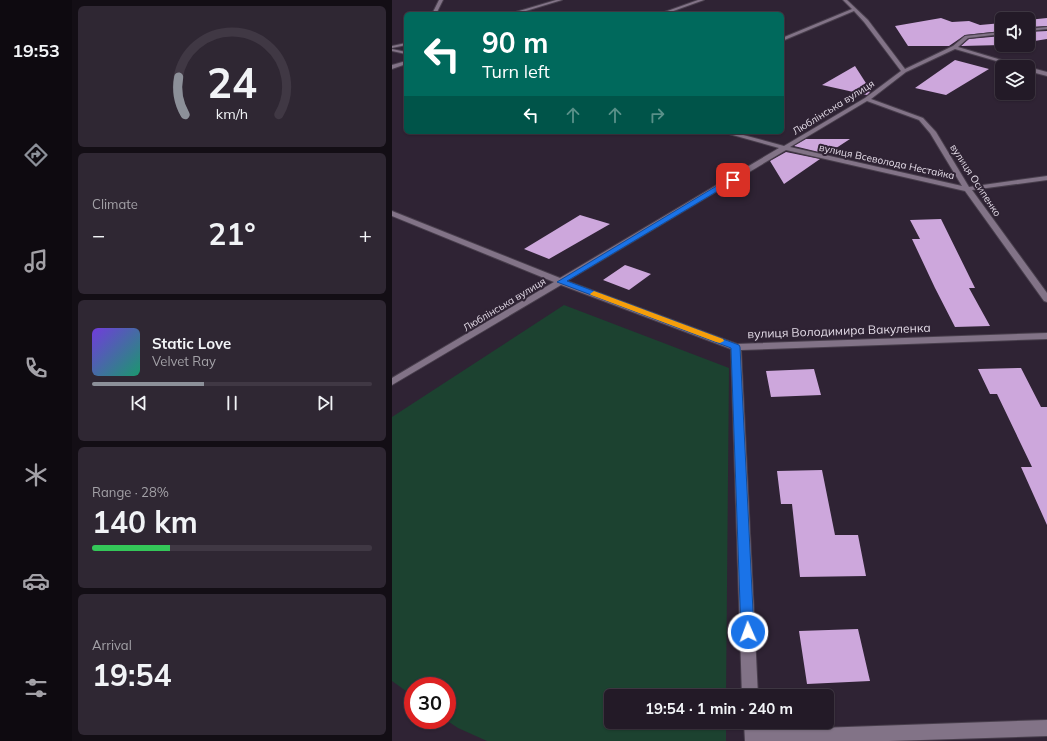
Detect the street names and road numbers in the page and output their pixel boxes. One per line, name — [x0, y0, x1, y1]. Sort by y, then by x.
street label: Люблінська вулиця — [790, 77, 877, 138]
street label: вулиця Всеволода Нестайка — [818, 141, 956, 182]
street label: вулиця Осипенко — [947, 141, 1004, 219]
street label: Люблінська вулиця — [461, 275, 548, 334]
street label: вулиця Володимира Вакуленка — [747, 320, 931, 341]

